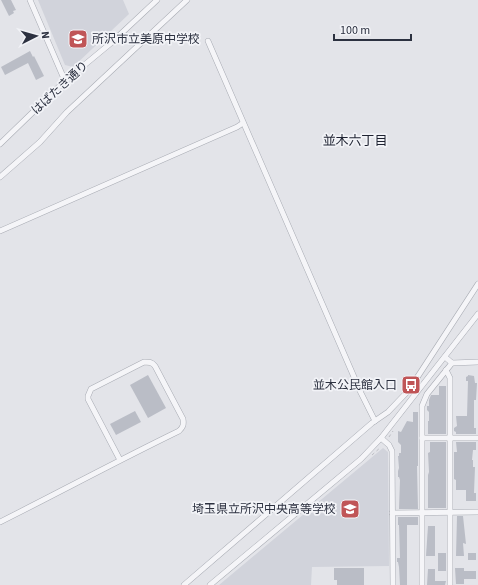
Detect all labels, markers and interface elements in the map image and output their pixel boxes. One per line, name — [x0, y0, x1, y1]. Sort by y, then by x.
north arrow — [16, 16, 56, 56]
scale bar — [334, 16, 411, 42]
text: 100 m — [340, 22, 370, 39]
school or university icon: 所沢市立美原中学校 — [67, 28, 89, 50]
text: N — [38, 31, 53, 39]
place label: 所沢市立美原中学校 — [92, 31, 200, 48]
street label: はばたき通り — [28, 57, 92, 119]
district label: 並木六丁目 — [322, 132, 388, 150]
bus stop icon: 並木公民館入口 — [400, 374, 422, 396]
place label: 並木公民館入口 — [313, 377, 397, 394]
school or university icon: 埼玉県立所沢中央高等学校 — [339, 498, 361, 520]
place label: 埼玉県立所沢中央高等学校 — [192, 501, 336, 518]

